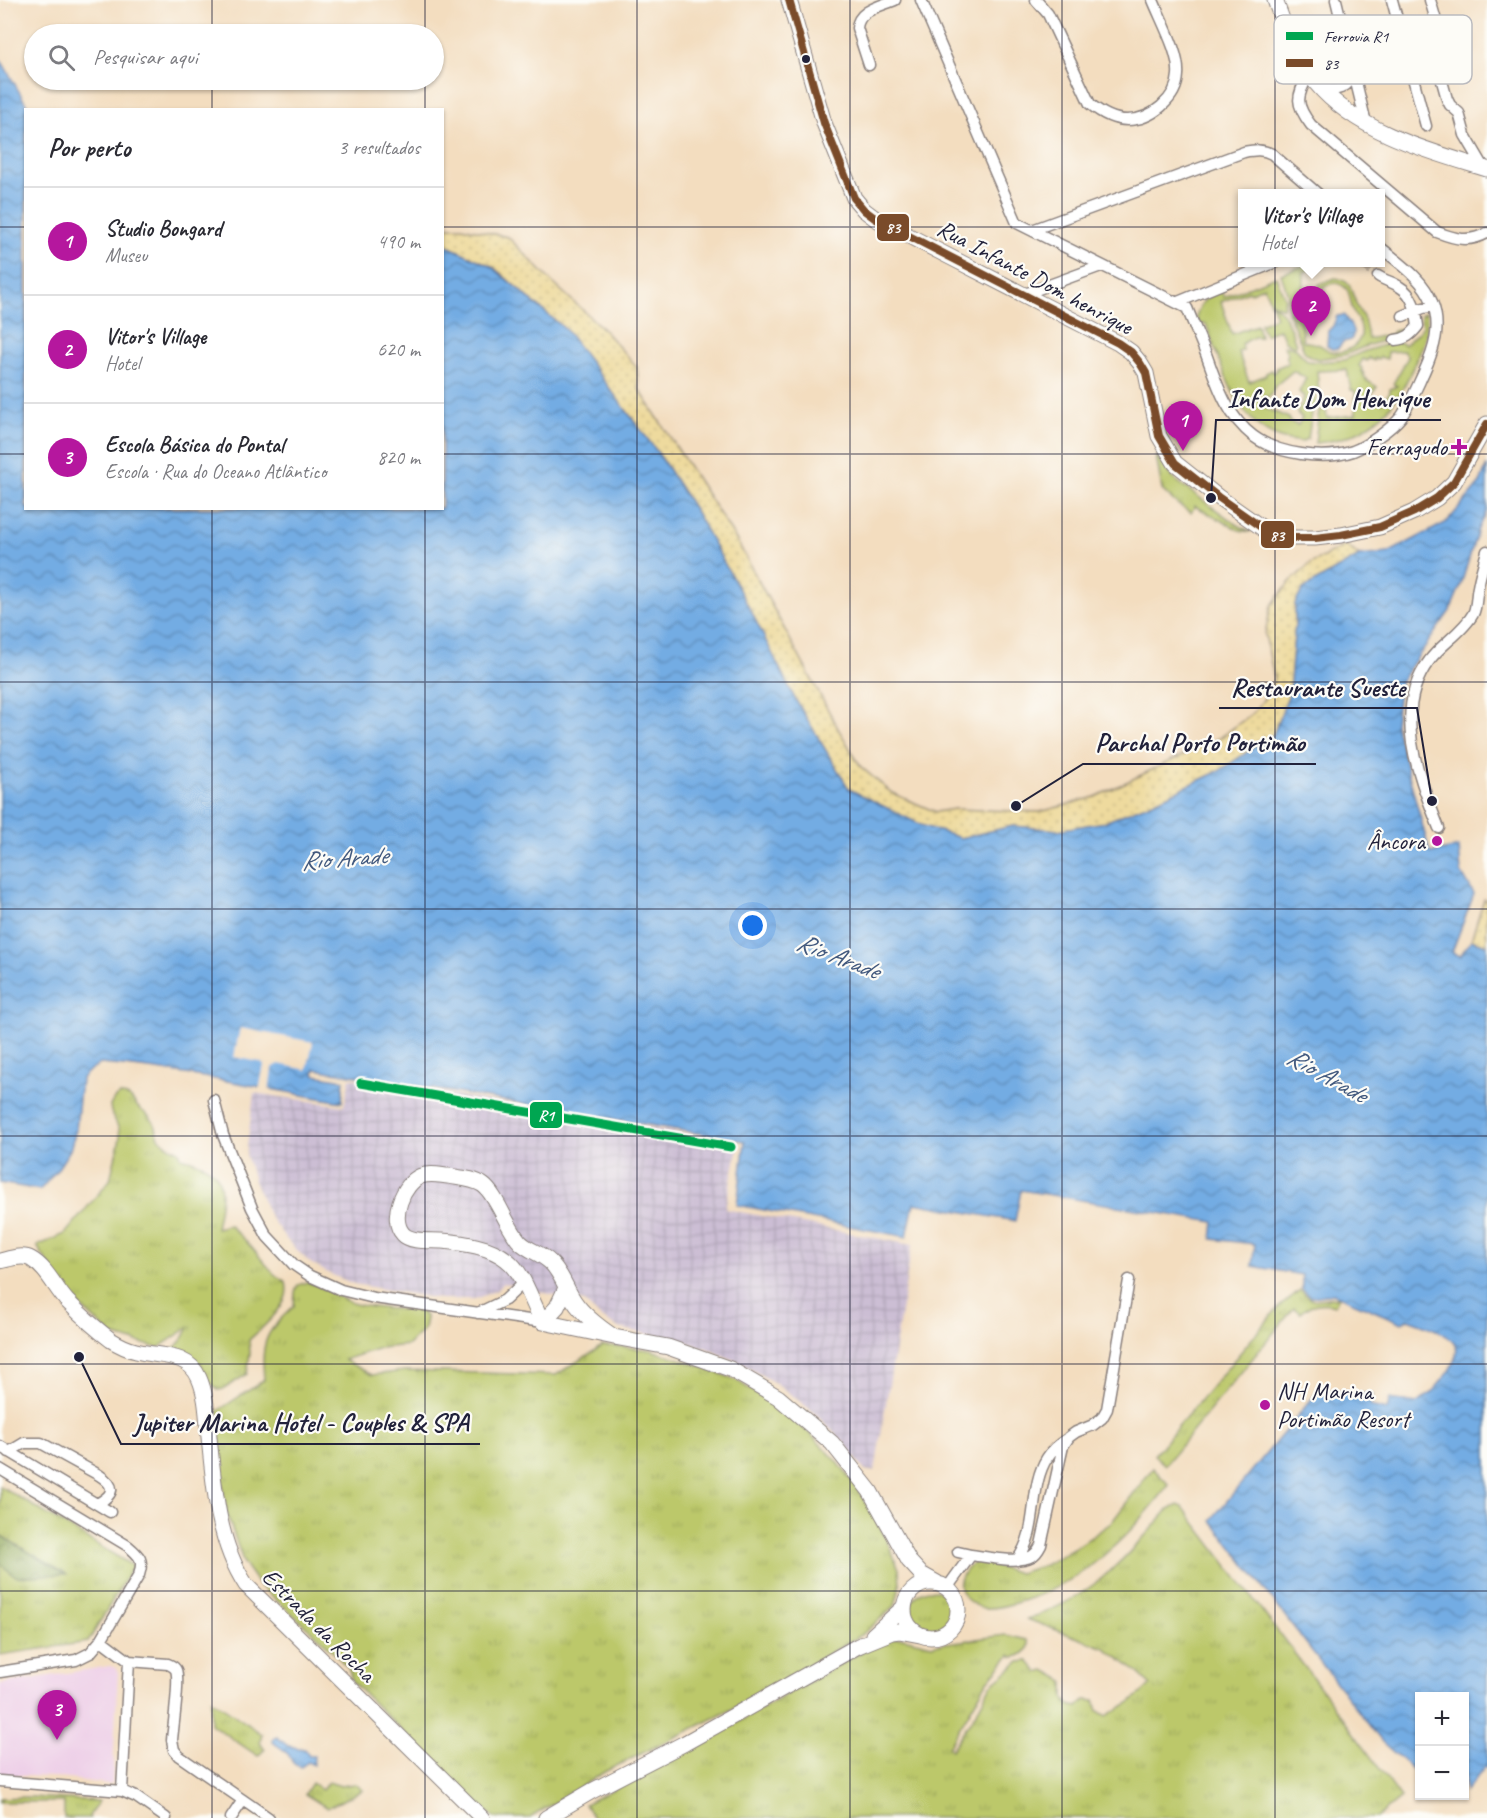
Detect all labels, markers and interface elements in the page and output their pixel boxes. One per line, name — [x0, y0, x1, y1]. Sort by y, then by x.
legend — [1274, 15, 1472, 84]
search box — [24, 24, 444, 90]
text: Ferrovia R1 — [1324, 27, 1389, 47]
icon: search — [45, 41, 78, 74]
text: Pesquisar aqui — [93, 43, 198, 71]
unlabelled marker — [800, 53, 812, 65]
text: 83 — [1324, 54, 1340, 74]
text: Por perto — [48, 131, 130, 164]
text: 3 resultados — [338, 135, 420, 160]
popup — [1238, 189, 1385, 267]
text: Vitor's Village — [1261, 202, 1362, 230]
line badge: 83 — [876, 213, 910, 242]
street label: Rua Infante Dom henrique — [932, 213, 1140, 342]
text: Studio Bongard — [105, 215, 222, 243]
text: 83 — [886, 218, 902, 238]
text: 1 — [63, 229, 72, 254]
text: 490 m — [377, 229, 420, 254]
text: Hotel — [1261, 230, 1296, 255]
text: Museu — [105, 243, 147, 268]
pin: 2 — [1292, 286, 1330, 336]
text: Vitor's Village — [105, 323, 206, 351]
text: 2 — [63, 337, 72, 362]
text: 620 m — [377, 337, 420, 362]
text: Hotel — [105, 351, 140, 376]
callout: Infante Dom Henrique — [1216, 376, 1441, 420]
text: Infante Dom Henrique — [1227, 382, 1431, 415]
pin: 1 — [1164, 402, 1202, 451]
text: Escola Básica do Pontal — [105, 431, 284, 459]
place label: Ferragudo — [1366, 432, 1449, 462]
marker: Ferragudo — [1452, 440, 1466, 454]
text: 3 — [63, 445, 72, 470]
text: 820 m — [377, 445, 420, 470]
text: Escola · Rua do Oceano Atlântico — [105, 459, 326, 484]
line badge: 83 — [1260, 520, 1295, 549]
text: 83 — [1270, 526, 1286, 546]
callout: Restaurante Sueste — [1219, 664, 1417, 708]
text: Restaurante Sueste — [1231, 671, 1408, 704]
callout: Parchal Porto Portimão — [1083, 720, 1316, 764]
text: Parchal Porto Portimão — [1095, 726, 1306, 759]
place label: Âncora — [1367, 826, 1426, 856]
marker: Âncora — [1430, 834, 1444, 848]
water label: Rio Arade — [300, 838, 392, 877]
your location — [738, 911, 767, 940]
water label: Rio Arade — [792, 925, 888, 988]
water label: Rio Arade — [1281, 1040, 1376, 1112]
line badge: R1 — [529, 1101, 563, 1129]
text: R1 — [538, 1106, 556, 1126]
place label: NH Marina Portimão Resort — [1277, 1376, 1412, 1434]
marker: NH Marina Portimão Resort — [1258, 1398, 1272, 1412]
callout: Jupiter Marina Hotel - Couples & SPA — [121, 1400, 480, 1444]
text: Jupiter Marina Hotel - Couples & SPA — [132, 1406, 470, 1439]
street label: Estrada da Rocha — [256, 1562, 383, 1689]
pin: 3 — [38, 1690, 76, 1740]
map controls — [1415, 1692, 1469, 1800]
button: + — [1415, 1692, 1469, 1746]
button: − — [1415, 1746, 1469, 1800]

